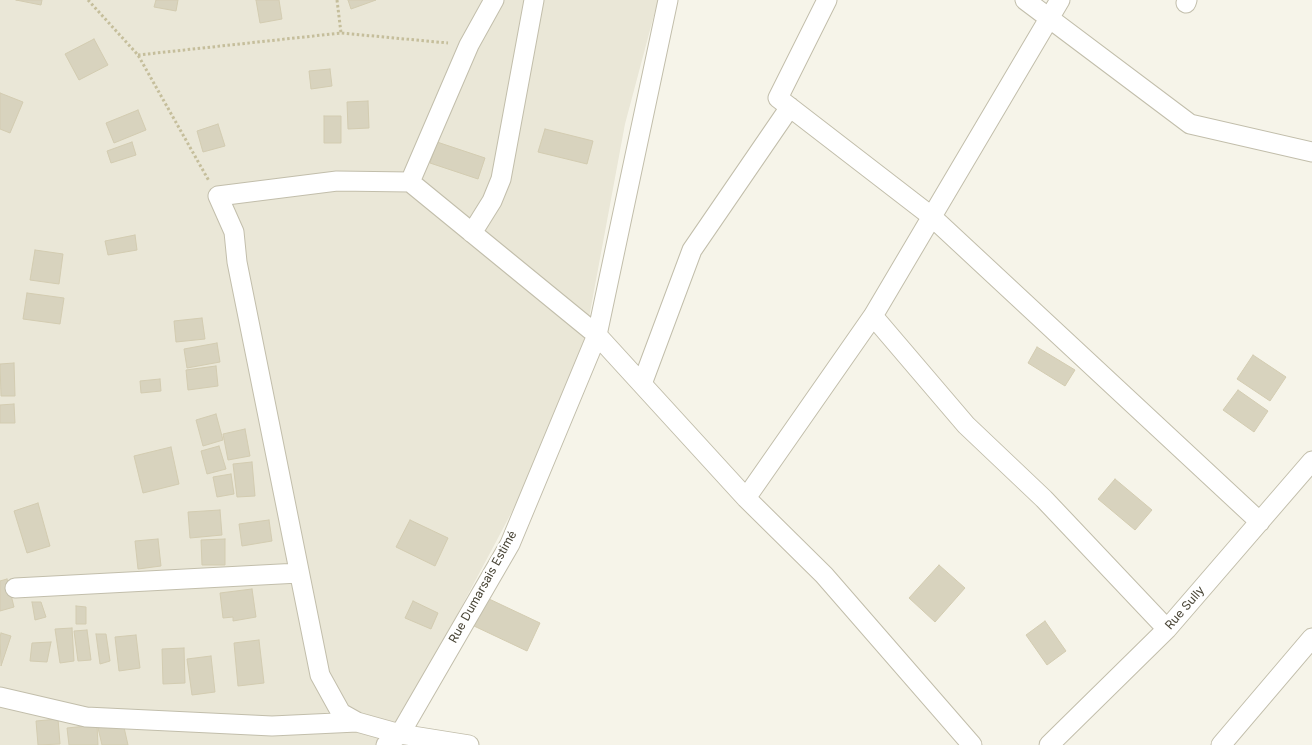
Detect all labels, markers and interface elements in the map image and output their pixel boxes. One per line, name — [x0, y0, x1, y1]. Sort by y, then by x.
street label: Rue Dumarsais Estimé — [446, 528, 520, 646]
street label: Rue Sully — [1162, 583, 1208, 633]

